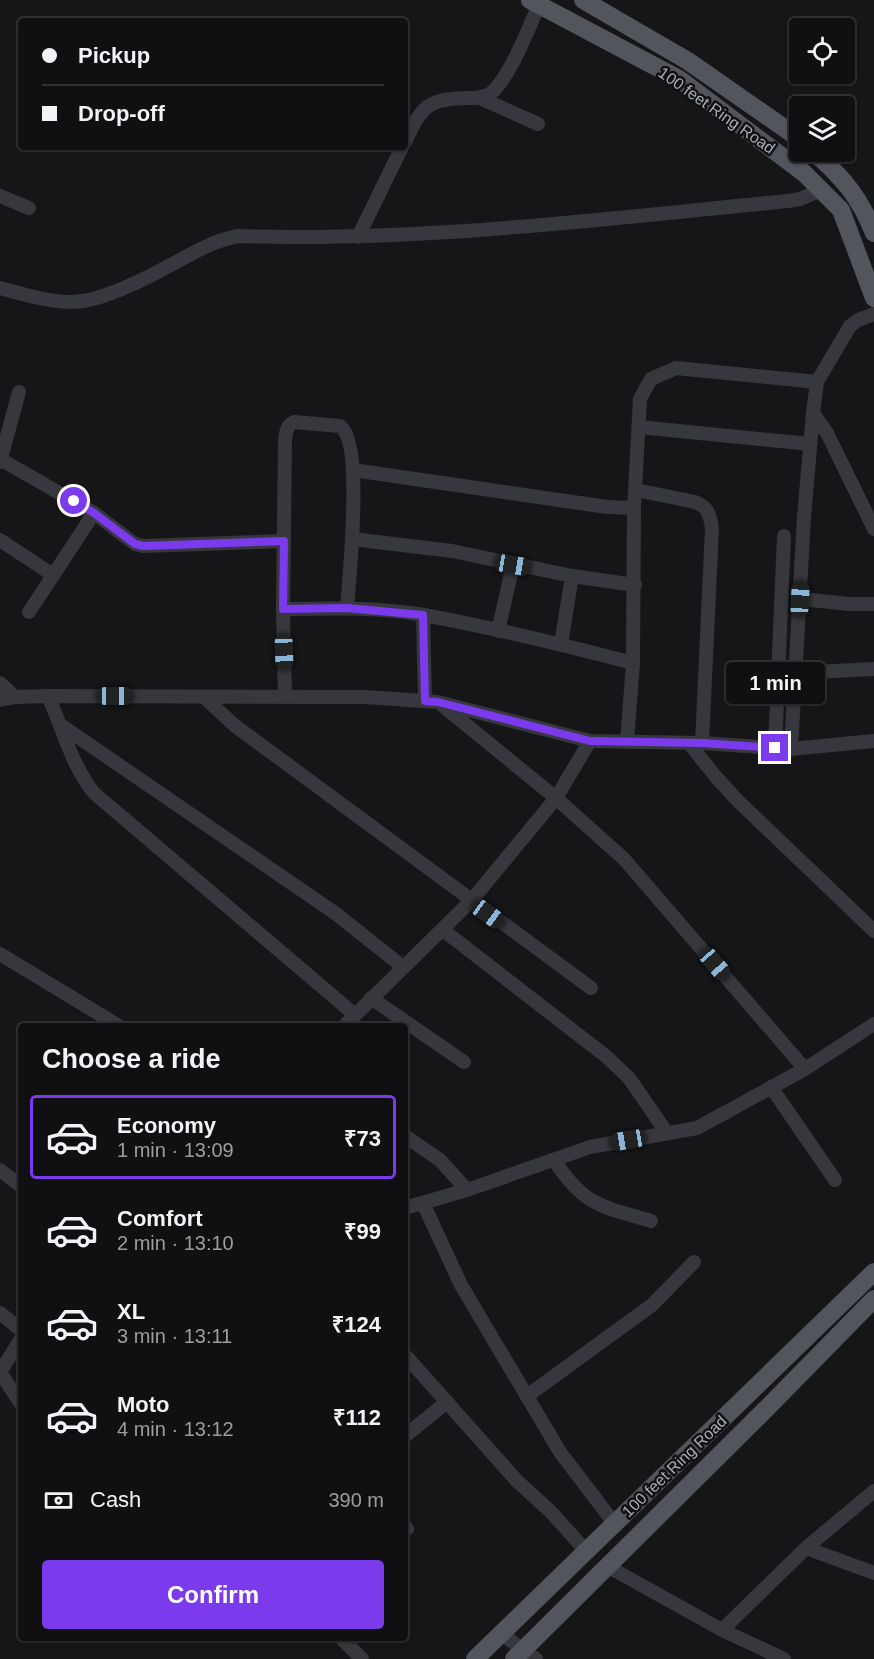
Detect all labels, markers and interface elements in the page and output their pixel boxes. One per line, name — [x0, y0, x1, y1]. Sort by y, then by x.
map controls — [789, 18, 855, 162]
button: locate — [789, 18, 855, 84]
text: Pickup — [78, 43, 150, 68]
street label: 100 feet Ring Road — [655, 64, 778, 157]
button: layers — [789, 96, 855, 162]
text: Drop-off — [78, 101, 165, 126]
route start — [60, 487, 87, 514]
car — [494, 553, 532, 577]
car — [790, 581, 810, 617]
car — [274, 634, 294, 670]
callout: 1 min — [726, 661, 824, 703]
text: 1 min — [749, 672, 802, 694]
car — [97, 687, 133, 705]
route end — [761, 734, 788, 761]
car — [468, 896, 508, 932]
car — [696, 945, 734, 983]
text: Choose a ride — [42, 1044, 221, 1074]
icon: car — [45, 1110, 99, 1164]
text: Economy — [117, 1113, 216, 1138]
text: ₹73 — [344, 1126, 381, 1151]
car — [609, 1128, 647, 1152]
text: 1 min · 13:09 — [117, 1139, 234, 1161]
icon: car — [45, 1203, 99, 1257]
text: Comfort — [117, 1206, 203, 1231]
text: ₹99 — [344, 1219, 381, 1244]
text: 2 min · 13:10 — [117, 1232, 234, 1254]
icon: car — [45, 1296, 99, 1350]
text: XL — [117, 1299, 145, 1324]
text: ₹124 — [332, 1312, 381, 1337]
text: 3 min · 13:11 — [117, 1325, 232, 1347]
icon: car — [45, 1389, 99, 1443]
text: Moto — [117, 1392, 170, 1417]
text: ₹112 — [333, 1405, 381, 1430]
street label: 100 feet Ring Road — [619, 1412, 730, 1520]
text: 4 min · 13:12 — [117, 1418, 234, 1440]
icon: cash — [42, 1484, 75, 1517]
text: Cash — [90, 1487, 141, 1512]
text: 390 m — [328, 1489, 384, 1511]
button: Confirm — [42, 1560, 384, 1629]

